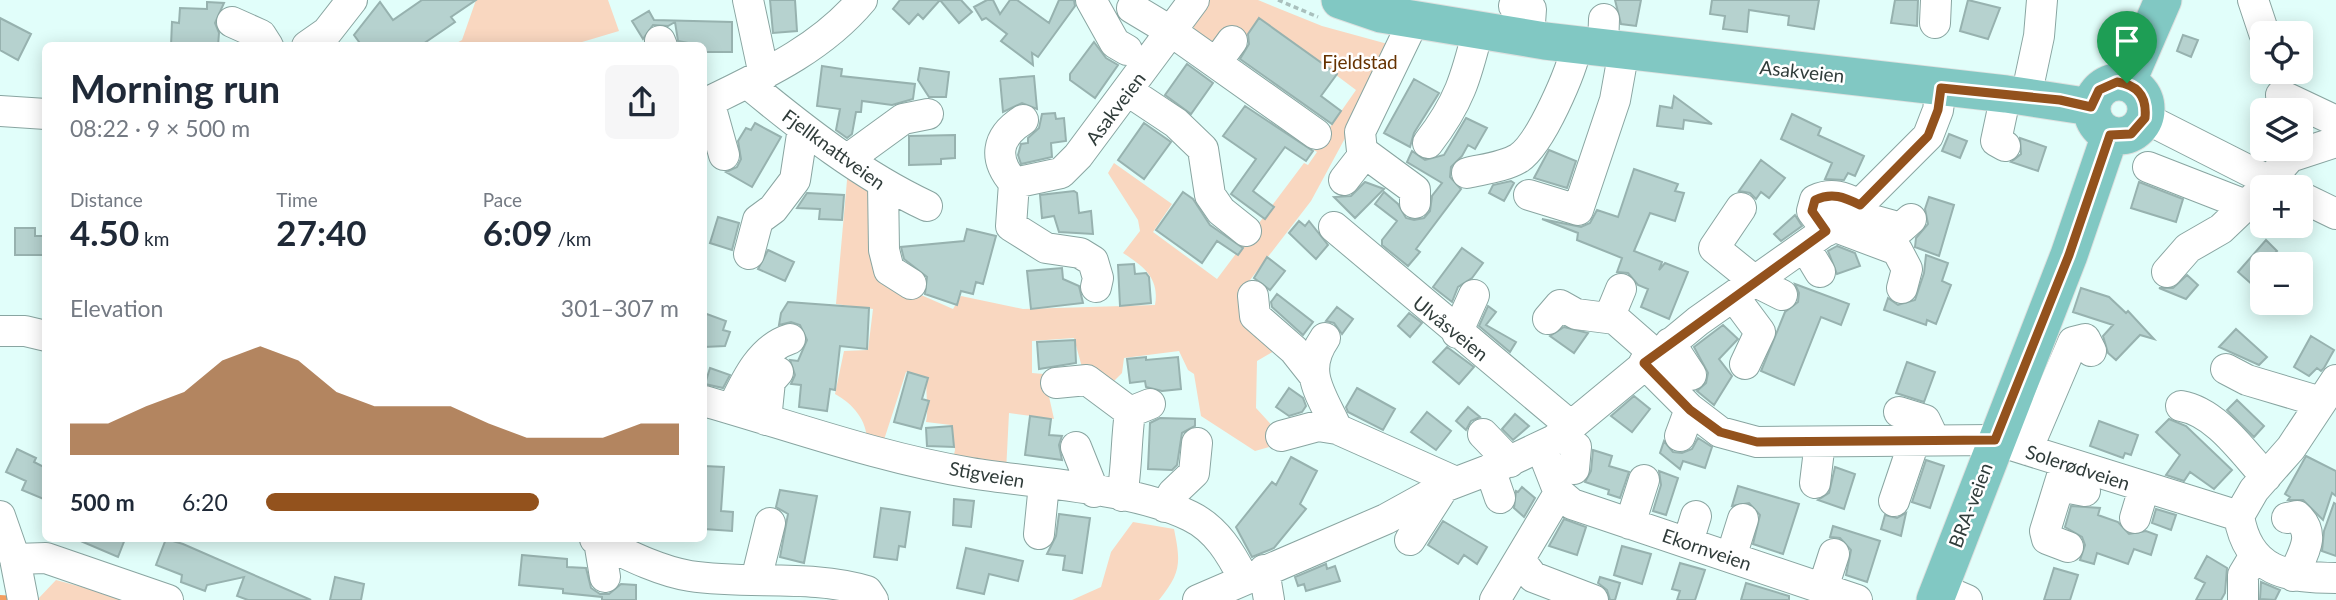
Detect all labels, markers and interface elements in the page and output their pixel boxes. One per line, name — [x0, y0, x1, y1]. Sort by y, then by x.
pin — [2097, 11, 2157, 83]
map controls — [2250, 21, 2313, 315]
button: locate — [2250, 21, 2313, 84]
icon: arrive — [2108, 22, 2146, 60]
park label: Fjeldstad — [1322, 50, 1398, 73]
street label: Asakveien — [1759, 55, 1845, 87]
text: Morning run — [70, 65, 280, 111]
button: share — [605, 65, 679, 139]
street label: Asakveien — [1080, 67, 1150, 149]
button: layers — [2250, 98, 2313, 161]
street label: Fjellknattveien — [778, 104, 890, 194]
text: 08:22 · 9 × 500 m — [70, 114, 250, 142]
button: + — [2250, 175, 2313, 238]
text: Distance — [70, 188, 143, 211]
text: Time — [276, 188, 318, 211]
text: Pace — [483, 188, 522, 211]
text: 4.50 — [70, 211, 139, 253]
text: 27:40 — [276, 211, 367, 253]
text: 6:09 — [483, 211, 553, 253]
text: km — [139, 227, 169, 250]
text: /km — [553, 227, 591, 250]
button: − — [2250, 252, 2313, 315]
street label: Ulvåsveien — [1409, 291, 1493, 365]
text: Elevation — [70, 294, 163, 322]
text: 301–307 m — [561, 294, 679, 322]
street label: Solerødveien — [2023, 439, 2133, 495]
street label: Stigveien — [947, 456, 1027, 492]
street label: BRA-veien — [1943, 459, 1997, 551]
text: 500 m — [70, 488, 135, 516]
text: 6:20 — [182, 488, 228, 516]
street label: Ekornveien — [1659, 523, 1755, 575]

